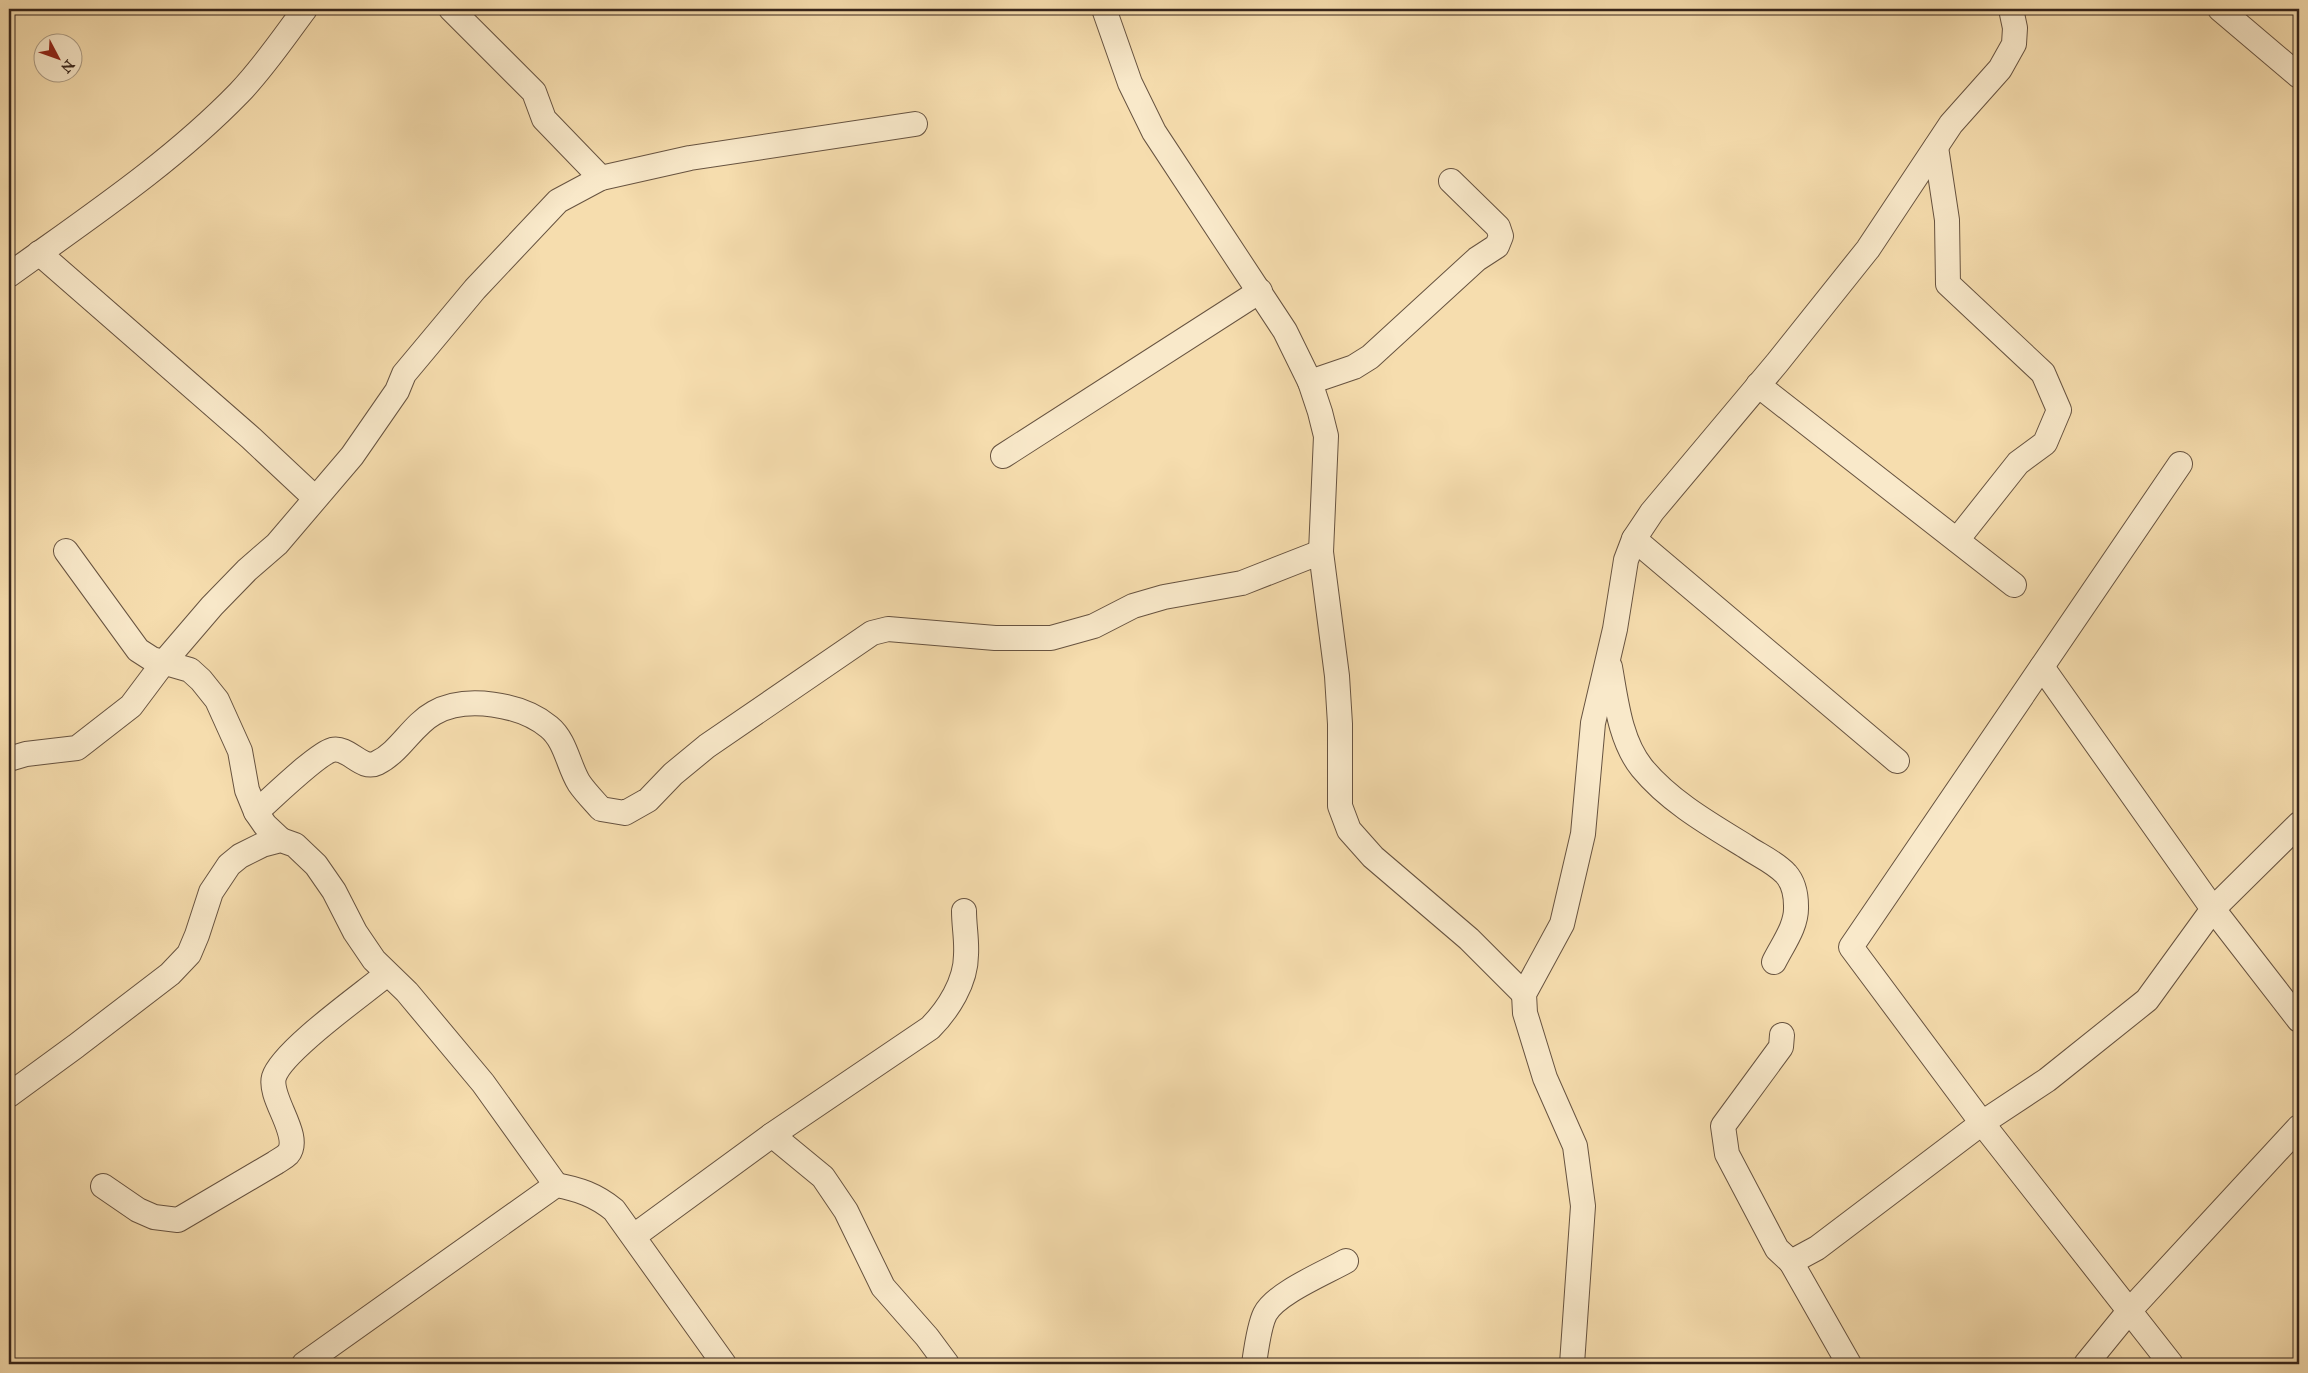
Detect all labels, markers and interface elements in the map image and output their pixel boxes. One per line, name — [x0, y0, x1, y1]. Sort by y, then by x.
north arrow — [32, 32, 82, 82]
text: N — [57, 56, 78, 76]

